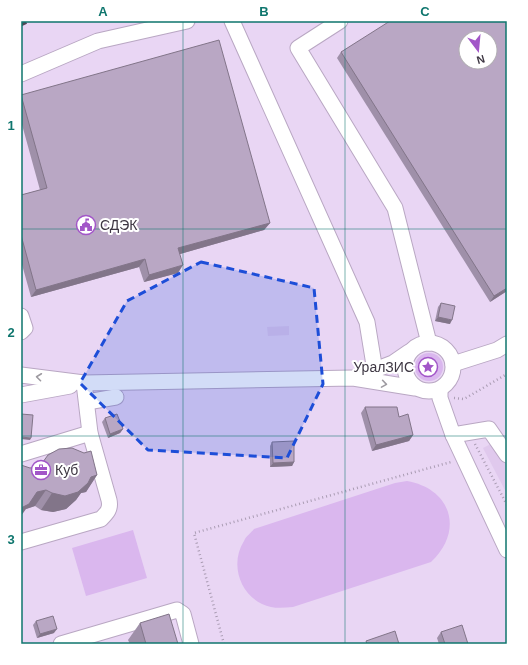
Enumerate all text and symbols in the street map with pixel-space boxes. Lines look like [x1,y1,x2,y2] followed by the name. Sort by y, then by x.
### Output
[98,4,108,19] text: A
[259,4,269,19] text: B
[420,4,430,19] text: C
[458,30,498,70] north arrow
[475,53,486,66] text: N
[7,118,15,133] text: 1
[75,214,97,236] public building icon: СДЭК
[100,217,138,233] place label: СДЭК
[7,325,15,340] text: 2
[417,356,439,378] place icon: УралЗИС
[353,359,414,375] place label: УралЗИС
[36,373,42,382] one-way arrow
[381,379,387,387] one-way arrow
[30,459,52,481] office icon: Куб
[55,462,78,478] place label: Куб
[7,532,15,547] text: 3

